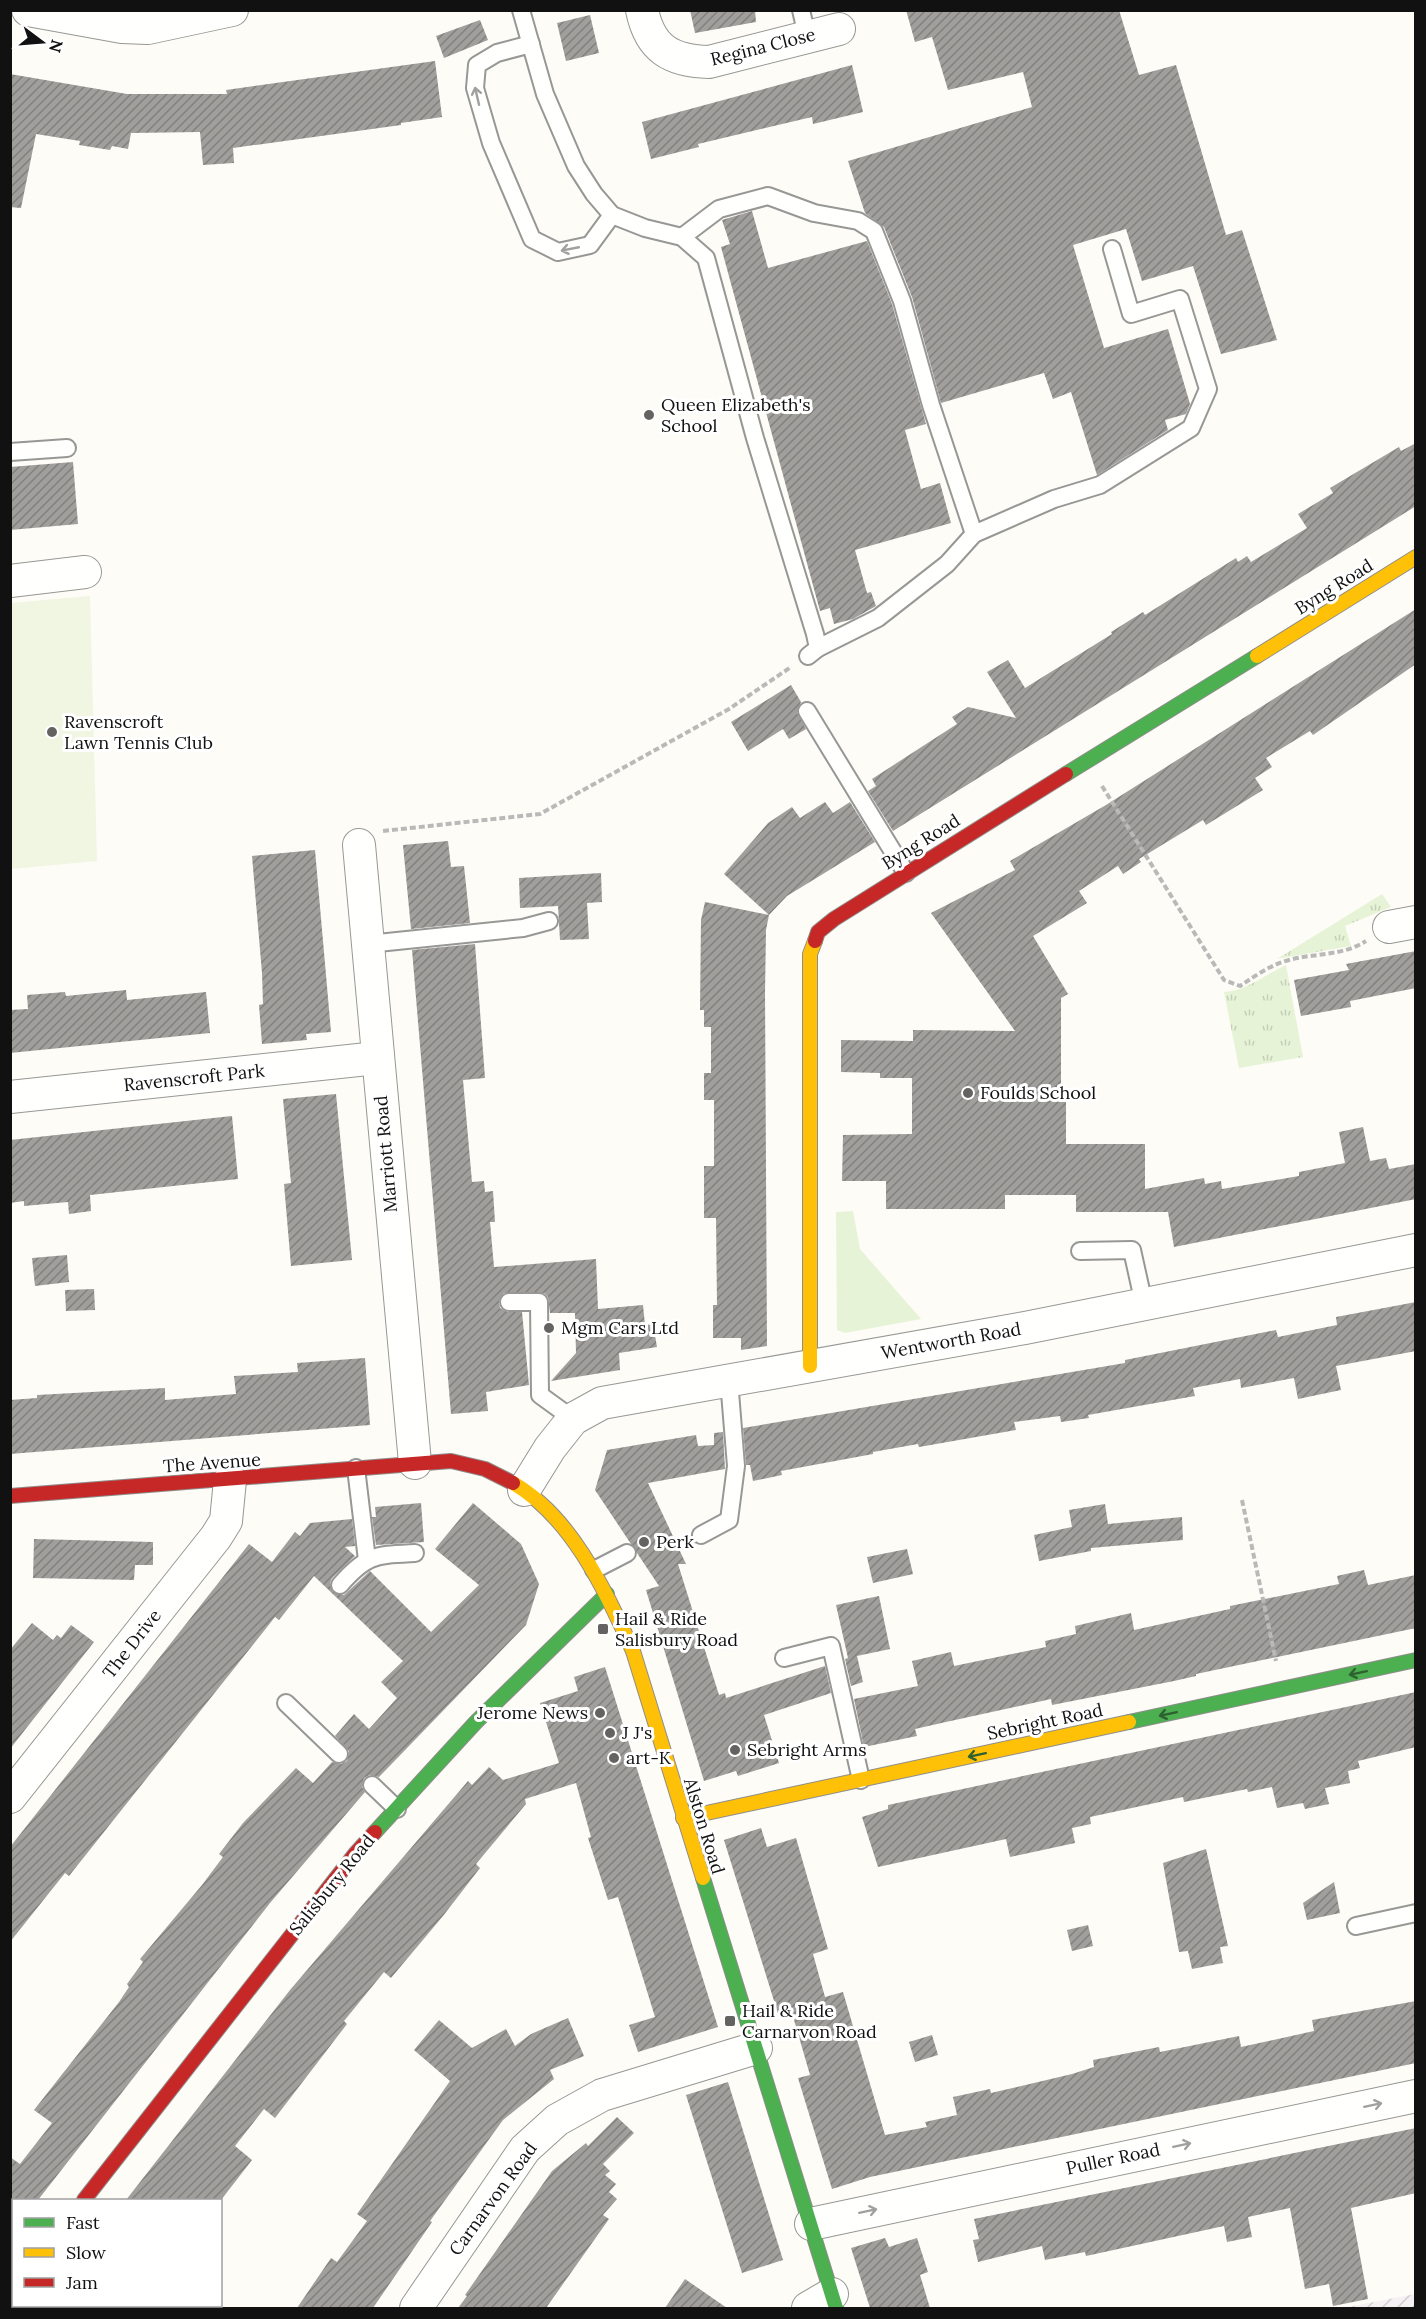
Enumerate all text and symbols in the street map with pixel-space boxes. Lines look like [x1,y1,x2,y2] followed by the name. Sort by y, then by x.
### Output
[12,12,72,72] north arrow
[708,22,818,71] street label: Regina Close
[45,37,68,55] text: N
[471,86,483,105] one-way arrow
[560,244,579,256] one-way arrow
[661,393,811,437] place label: Queen Elizabeth's School
[642,408,656,422] marker: Queen Elizabeth's School
[1290,553,1377,620] street label: Byng Road
[64,710,213,754] place label: Ravenscroft Lawn Tennis Club
[45,725,59,739] marker: Ravenscroft Lawn Tennis Club
[877,808,964,875] street label: Byng Road
[122,1059,266,1096] street label: Ravenscroft Park
[980,1081,1096,1104] place label: Foulds School
[961,1086,975,1100] marker: Foulds School
[369,1094,402,1214] street label: Marriott Road
[561,1316,679,1339] place label: Mgm Cars Ltd
[879,1317,1023,1364] street label: Wentworth Road
[542,1321,556,1335] marker: Mgm Cars Ltd
[162,1448,262,1477] street label: The Avenue
[656,1530,694,1553] place label: Perk
[637,1535,651,1549] marker: Perk
[97,1604,166,1683] street label: The Drive
[615,1607,738,1651] place label: Hail & Ride Salisbury Road
[596,1622,610,1636] marker: Hail & Ride Salisbury Road
[1349,1668,1369,1679] one-way arrow
[985,1698,1105,1745] street label: Sebright Road
[476,1701,588,1724] place label: Jerome News
[593,1706,607,1720] marker: Jerome News
[1158,1709,1178,1720] one-way arrow
[621,1721,652,1744] place label: J J's
[603,1726,617,1740] marker: J J's
[747,1738,866,1761] place label: Sebright Arms
[728,1743,742,1757] marker: Sebright Arms
[626,1746,672,1769] place label: art-K
[968,1750,987,1761] one-way arrow
[607,1751,621,1765] marker: art-K
[679,1774,730,1877] street label: Alston Road
[284,1829,379,1940] street label: Salisbury Road
[742,1999,877,2043] place label: Hail & Ride Carnarvon Road
[723,2014,737,2028] marker: Hail & Ride Carnarvon Road
[1363,2098,1382,2110] one-way arrow
[444,2137,542,2260] street label: Carnarvon Road
[1064,2137,1162,2180] street label: Puller Road
[1172,2139,1192,2150] one-way arrow
[12,2199,222,2307] legend
[859,2205,878,2217] one-way arrow
[66,2211,100,2234] text: Fast
[66,2241,106,2264] text: Slow
[65,2271,98,2294] text: Jam

